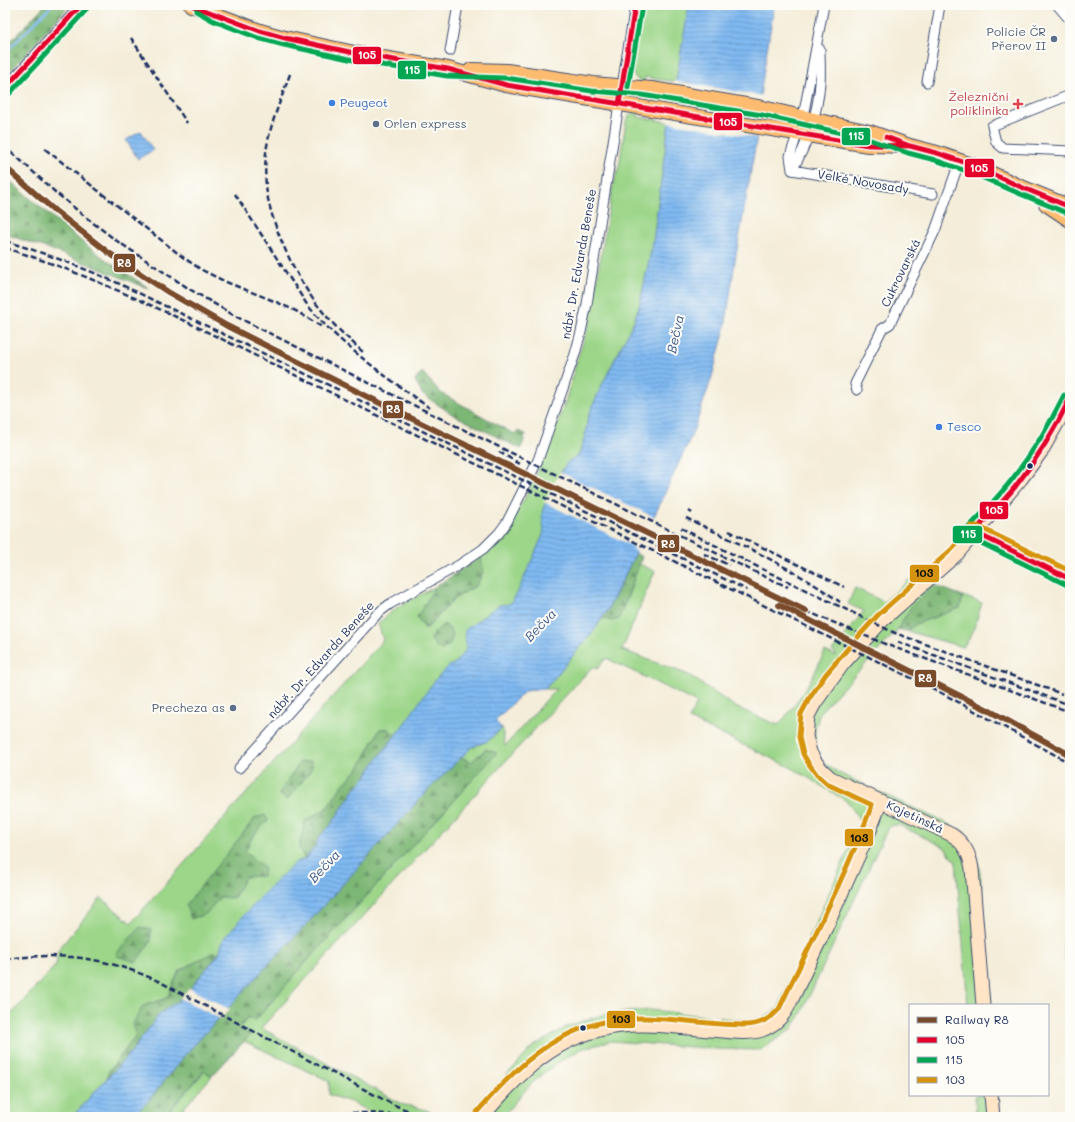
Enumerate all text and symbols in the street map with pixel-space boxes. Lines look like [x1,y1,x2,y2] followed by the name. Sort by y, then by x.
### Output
[987,23,1046,53] place label: Policie ČR Přerov II
[1049,34,1059,44] marker: Policie ČR Přerov II
[352,46,382,65] line badge: 105
[358,47,377,62] text: 105
[397,60,427,80] line badge: 115
[404,62,421,77] text: 115
[949,88,1009,118] place label: Železniční poliklinika
[340,94,388,110] place label: Peugeot
[327,98,337,108] marker: Peugeot
[1012,98,1024,110] marker: Železniční poliklinika
[713,112,743,131] line badge: 105
[719,114,738,129] text: 105
[384,115,467,131] place label: Orlen express
[371,119,381,129] marker: Orlen express
[841,127,871,146] line badge: 115
[848,128,865,143] text: 115
[964,158,995,178] line badge: 105
[970,160,989,175] text: 105
[816,165,910,197] street label: Velké Novosady
[557,187,599,340] street label: nábř. Dr. Edvarda Beneše
[877,236,924,309] street label: Cukrovarská
[113,253,136,273] line badge: R8
[117,255,131,270] text: R8
[662,313,687,355] water label: Bečva
[382,400,404,419] line badge: R8
[386,401,400,416] text: R8
[947,418,981,434] place label: Tesco
[934,422,944,432] marker: Tesco
[1025,461,1035,471] unlabelled marker
[979,501,1009,520] line badge: 105
[985,502,1004,517] text: 105
[952,525,983,544] line badge: 115
[960,526,977,541] text: 115
[657,534,680,553] line badge: R8
[661,536,675,551] text: R8
[909,564,940,583] line badge: 103
[915,565,934,580] text: 103
[263,597,377,721] street label: nábř. Dr. Edvarda Beneše
[520,605,559,644] water label: Bečva
[914,669,937,688] line badge: R8
[918,670,932,685] text: R8
[152,699,225,715] place label: Precheza as
[228,703,238,713] marker: Precheza as
[884,796,947,836] street label: Kojetínská
[844,828,874,847] line badge: 103
[850,830,869,845] text: 103
[304,846,343,886] water label: Bečva
[909,1004,1049,1096] legend
[606,1010,636,1029] line badge: 103
[612,1011,631,1026] text: 103
[945,1011,1009,1027] text: Railway R8
[578,1023,588,1033] unlabelled marker
[945,1031,965,1047] text: 105
[945,1051,963,1067] text: 115
[945,1071,965,1087] text: 103

